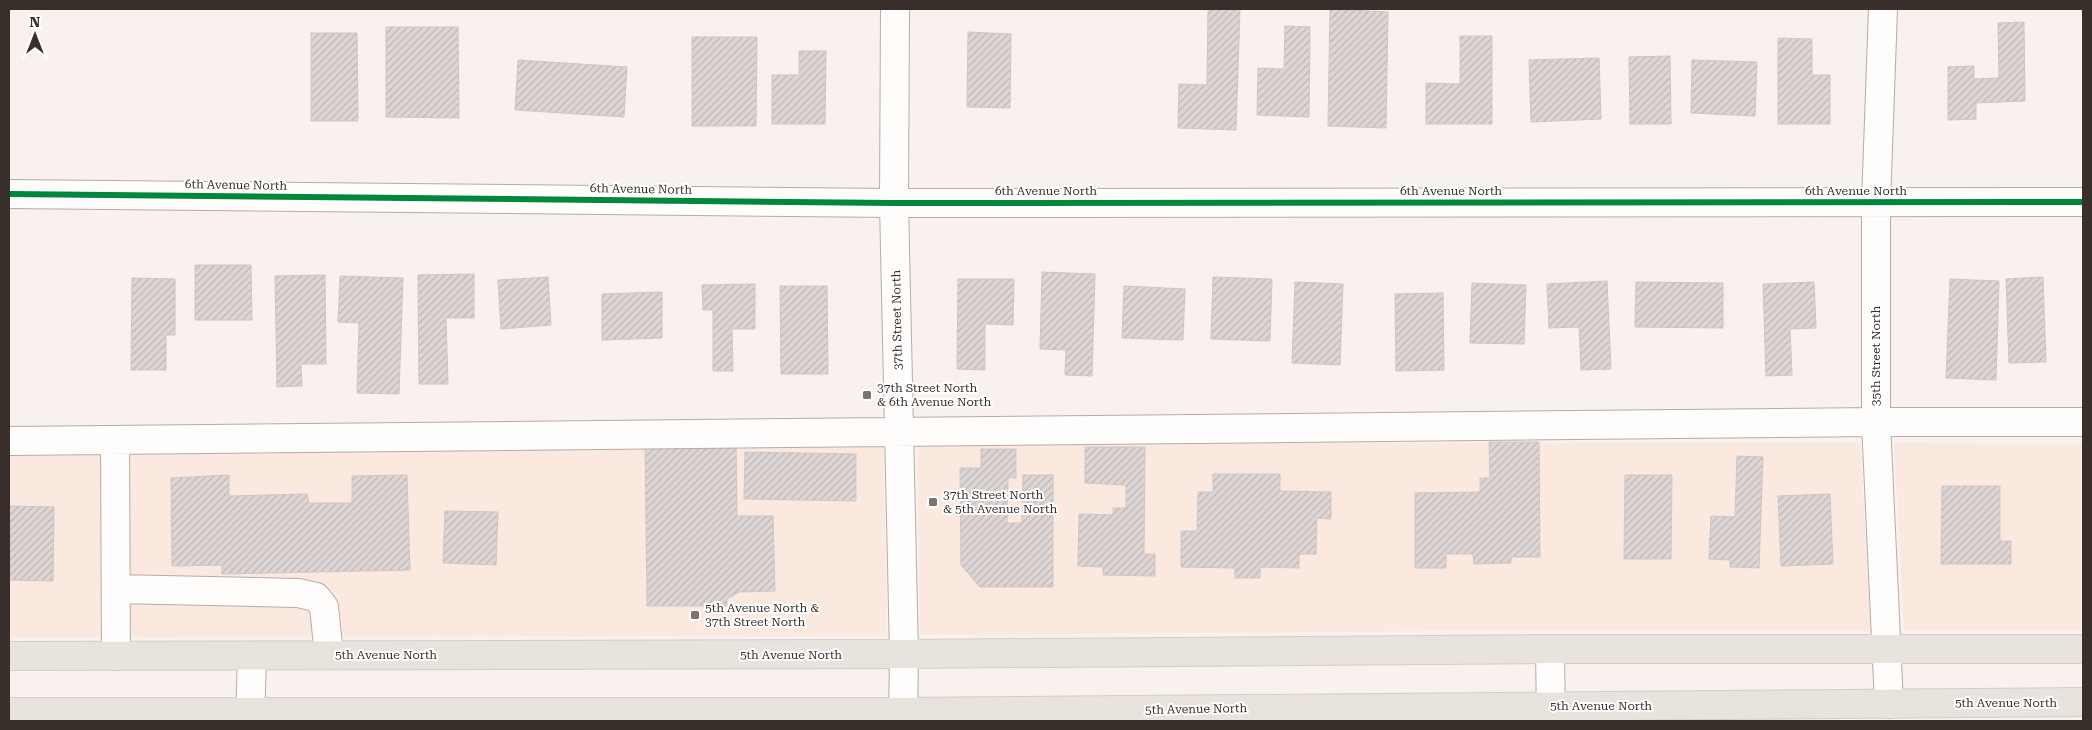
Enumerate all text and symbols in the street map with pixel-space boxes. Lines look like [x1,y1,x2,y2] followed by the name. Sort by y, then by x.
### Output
[10,10,60,60] north arrow
[30,14,41,30] text: N
[185,177,287,193] street label: 6th Avenue North
[590,181,692,197] street label: 6th Avenue North
[995,184,1097,198] street label: 6th Avenue North
[1400,184,1502,198] street label: 6th Avenue North
[1805,184,1907,198] street label: 6th Avenue North
[889,269,905,370] street label: 37th Street North
[1869,306,1883,406] street label: 35th Street North
[877,381,991,409] place label: 37th Street North & 6th Avenue North
[861,389,873,401] marker: 37th Street North & 6th Avenue North
[943,488,1057,516] place label: 37th Street North & 5th Avenue North
[927,496,939,508] marker: 37th Street North & 5th Avenue North
[705,601,819,629] place label: 5th Avenue North & 37th Street North
[689,609,701,621] marker: 5th Avenue North & 37th Street North
[335,648,437,662] street label: 5th Avenue North
[740,648,842,662] street label: 5th Avenue North
[1955,696,2057,710] street label: 5th Avenue North
[1550,699,1652,713] street label: 5th Avenue North
[1145,701,1247,717] street label: 5th Avenue North

